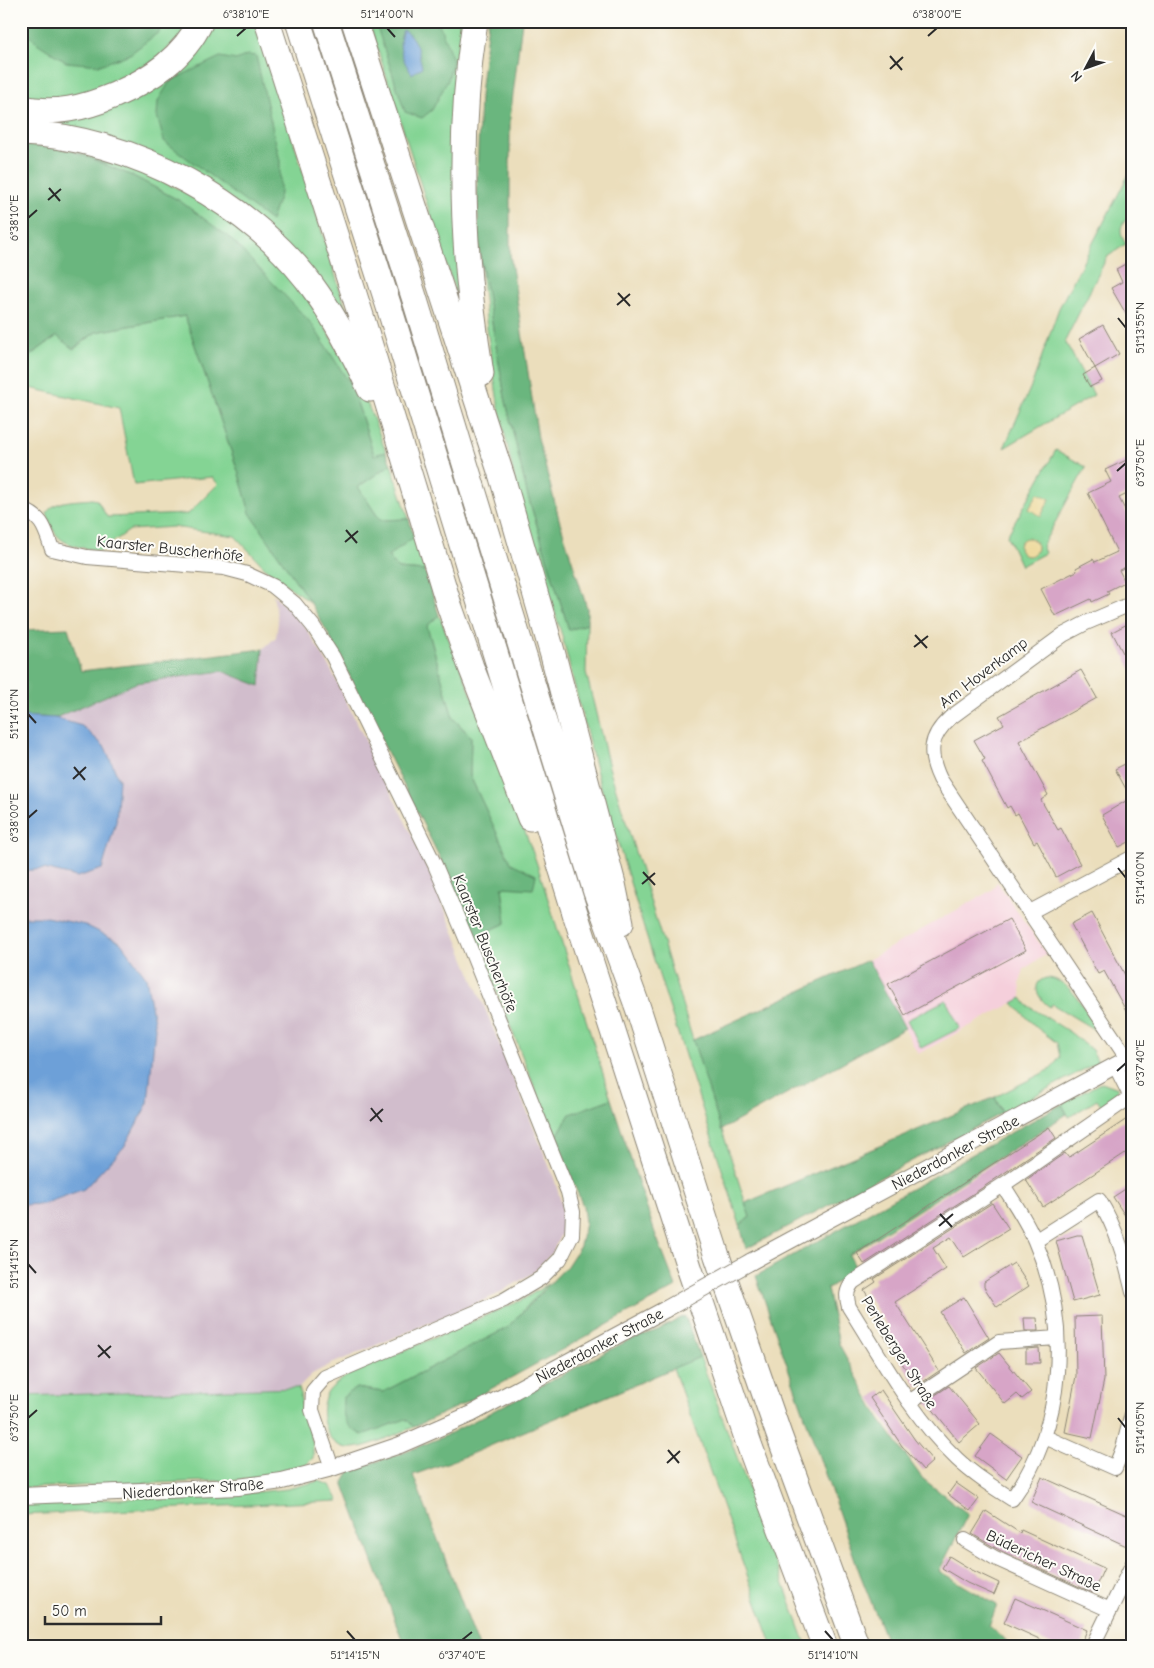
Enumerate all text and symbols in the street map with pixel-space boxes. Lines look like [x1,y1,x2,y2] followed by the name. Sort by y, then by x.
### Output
[223,7,269,21] text: 6°38'10"E
[361,7,413,21] text: 51°14'00"N
[912,7,962,21] text: 6°38'00"E
[1062,42,1112,92] north arrow
[1067,67,1086,85] text: N
[7,195,21,241] text: 6°38'10"E
[1133,302,1147,354] text: 51°13'55"N
[1133,439,1147,487] text: 6°37'50"E
[96,532,244,566] street label: Kaarster Buscherhöfe
[936,634,1031,712] street label: Am Hoverkamp
[7,689,21,739] text: 51°14'10"N
[7,793,21,843] text: 6°38'00"E
[1133,852,1147,904] text: 51°14'00"N
[449,872,521,1015] street label: Kaarster Buscherhöfe
[1133,1039,1147,1087] text: 6°37'40"E
[889,1112,1022,1194] street label: Niederdonker Straße
[7,1239,21,1289] text: 51°14'15"N
[857,1293,941,1412] street label: Perleberger Straße
[533,1305,666,1387] street label: Niederdonker Straße
[7,1394,21,1442] text: 6°37'50"E
[1133,1402,1147,1454] text: 51°14'05"N
[122,1475,264,1503] street label: Niederdonker Straße
[983,1526,1104,1595] street label: Büdericher Straße
[45,1593,161,1625] scale bar
[52,1602,87,1620] text: 50 m
[330,1648,380,1662] text: 51°14'15"N
[438,1648,486,1662] text: 6°37'40"E
[808,1648,858,1662] text: 51°14'10"N

